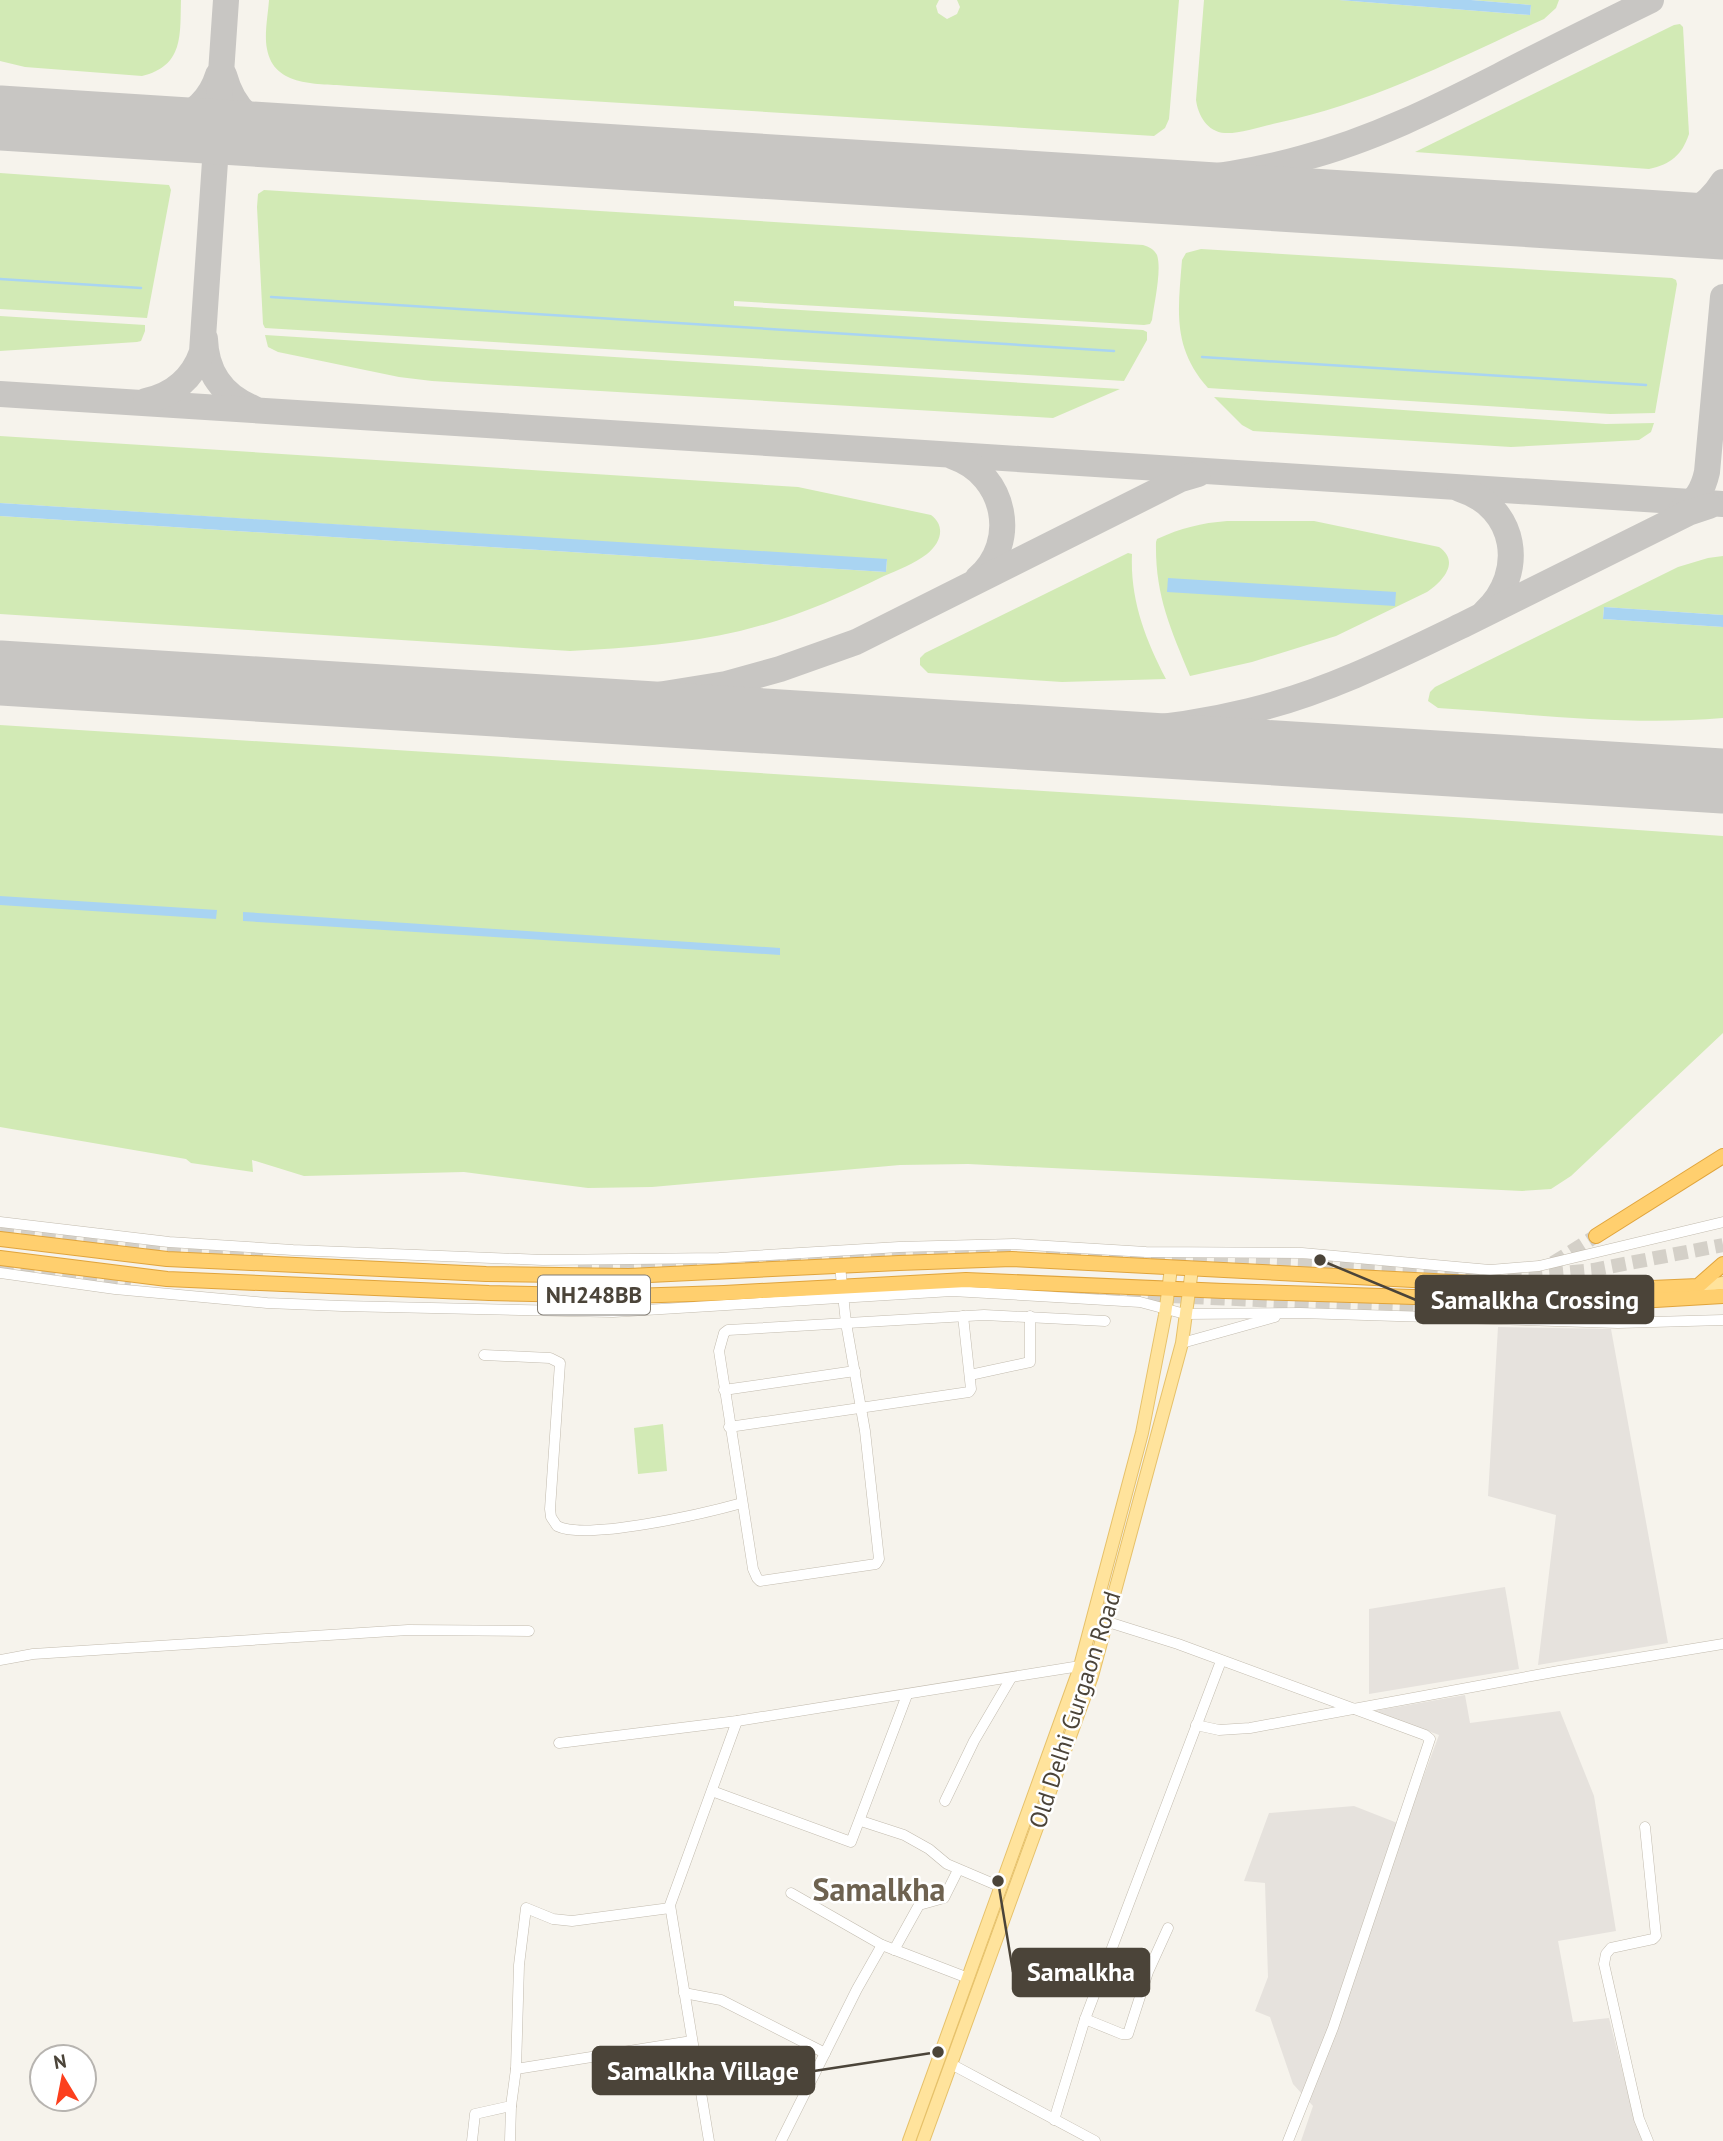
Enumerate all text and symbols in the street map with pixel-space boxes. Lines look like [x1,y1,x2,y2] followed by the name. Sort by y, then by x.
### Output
[538,1276,650,1314] road number: NH248BB
[1416,1276,1653,1323] callout: Samalkha Crossing
[1431,1283,1639,1316] text: Samalkha Crossing
[1022,1587,1127,1832] street label: Old Delhi Gurgaon Road
[813,1868,945,1910] district label: Samalkha
[1013,1949,1149,1996] callout: Samalkha
[1027,1955,1135,1988] text: Samalkha
[28,2043,98,2113] north arrow
[593,2047,814,2094] callout: Samalkha Village
[52,2048,68,2074] text: N
[607,2054,799,2087] text: Samalkha Village

